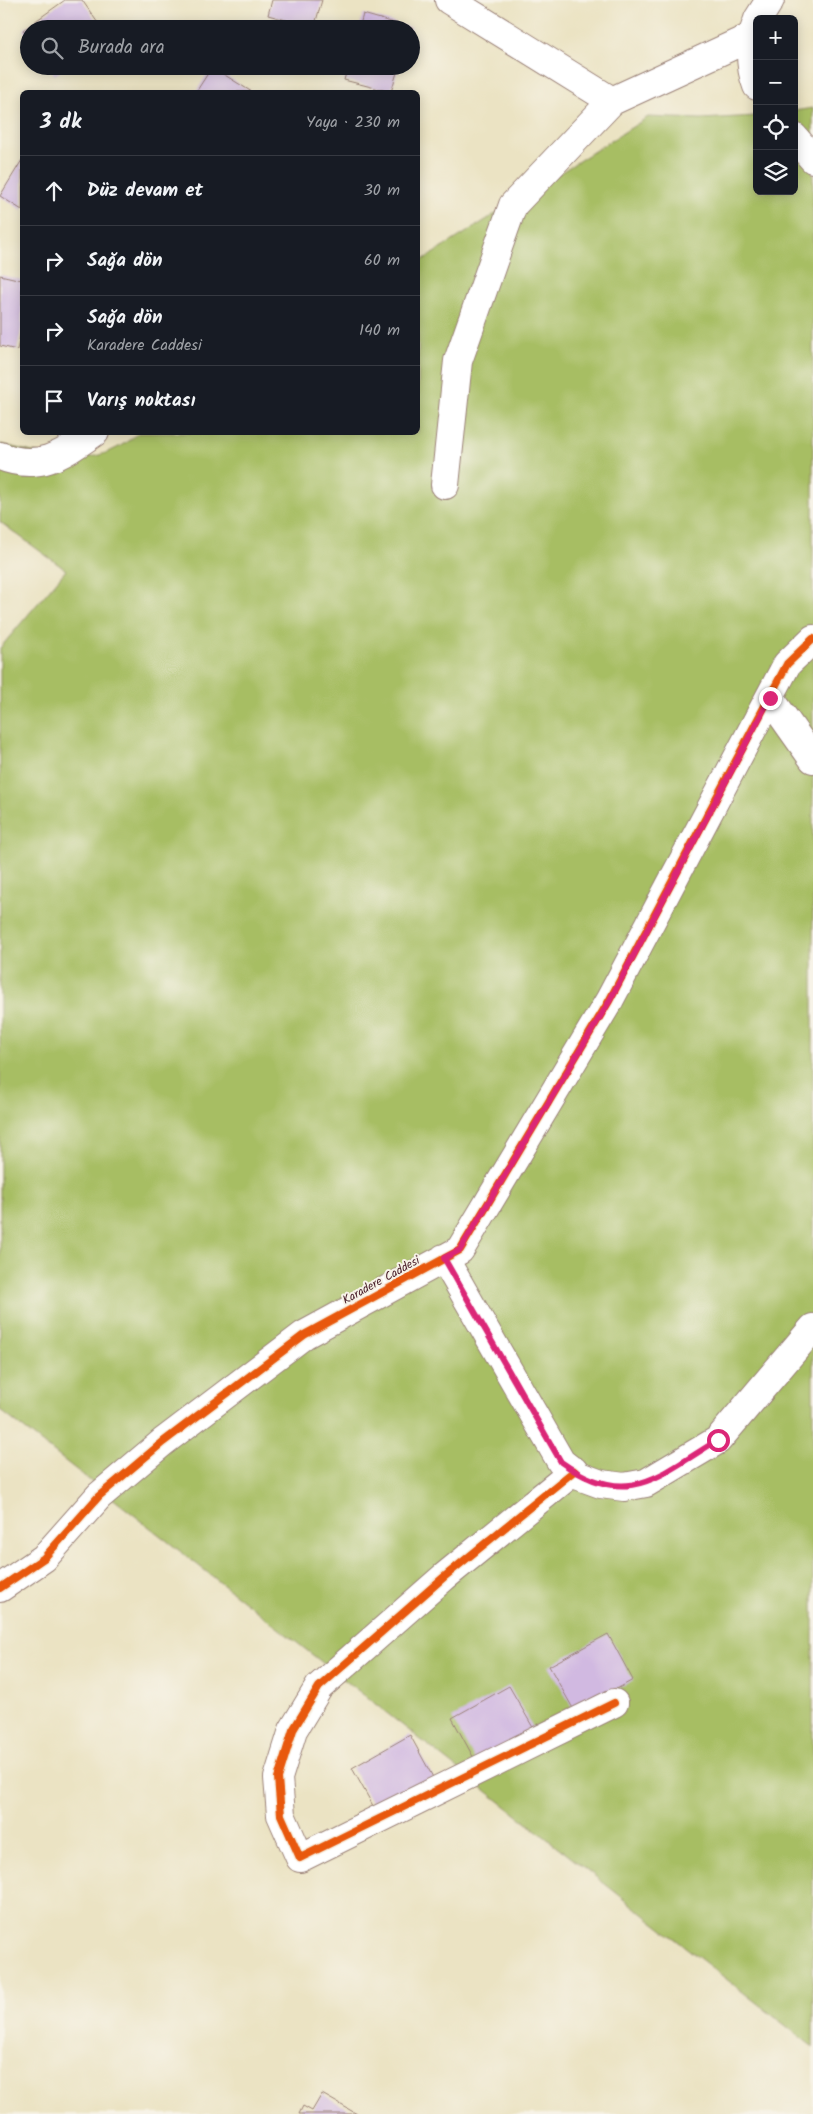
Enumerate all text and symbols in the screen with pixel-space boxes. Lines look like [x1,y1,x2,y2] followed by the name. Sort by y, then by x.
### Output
[753,15,798,195] map controls
[753,15,798,60] button: +
[20,20,420,75] search box
[78,33,165,63] text: Burada ara
[38,34,66,62] icon: search
[753,60,798,105] button: −
[753,105,798,150] button: locate
[40,106,81,139] text: 3 dk
[306,110,400,135] text: Yaya · 230 m
[753,150,798,195] button: layers
[87,176,203,206] text: Düz devam et
[40,177,68,205] icon: ahead
[364,178,400,203] text: 30 m
[87,246,163,276] text: Sağa dön
[40,247,68,275] icon: right
[364,248,400,273] text: 60 m
[87,303,163,333] text: Sağa dön
[40,317,68,345] icon: right
[359,318,400,343] text: 140 m
[87,333,202,358] text: Karadere Caddesi
[87,386,195,416] text: Varış noktası
[40,387,68,415] icon: arrive
[759,687,782,710] route end
[339,1251,424,1310] street label: Karadere Caddesi
[707,1429,730,1452] route start

